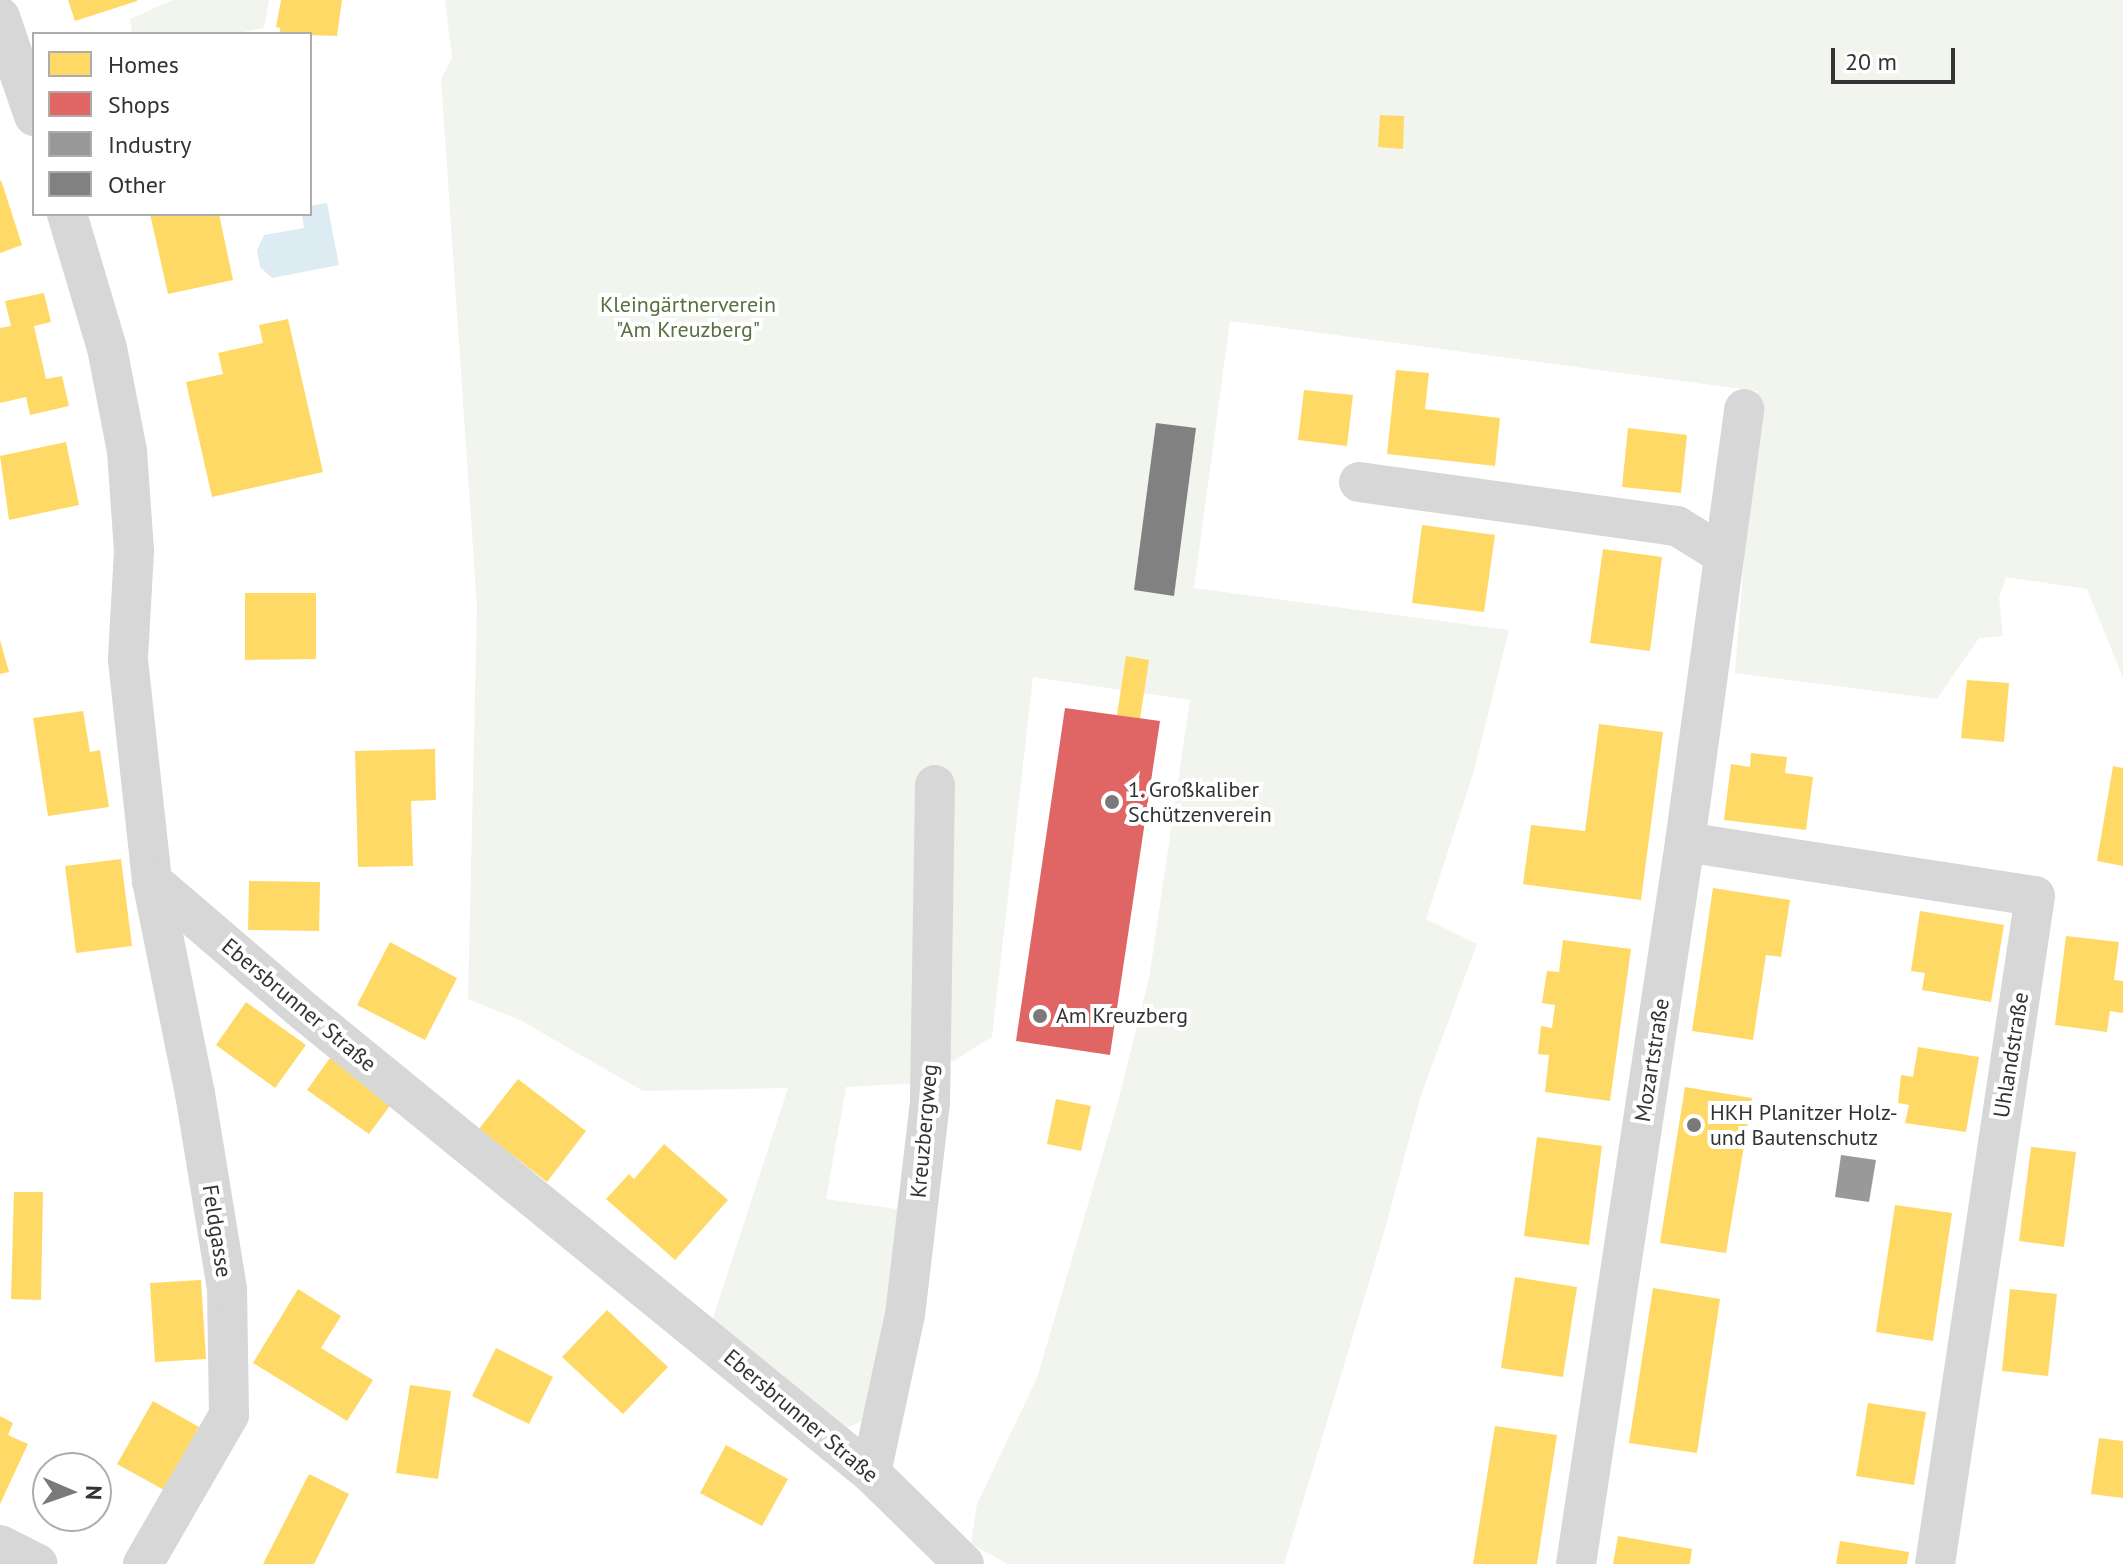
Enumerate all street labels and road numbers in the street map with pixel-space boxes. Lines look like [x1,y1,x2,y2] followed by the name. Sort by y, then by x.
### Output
[217,933,381,1077] street label: Ebersbrunner Straße
[1988,990,2034,1120] street label: Uhlandstraße
[1629,996,1675,1124] street label: Mozartstraße
[905,1063,943,1199] street label: Kreuzbergweg
[197,1183,237,1279] street label: Feldgasse
[719,1344,883,1488] street label: Ebersbrunner Straße

